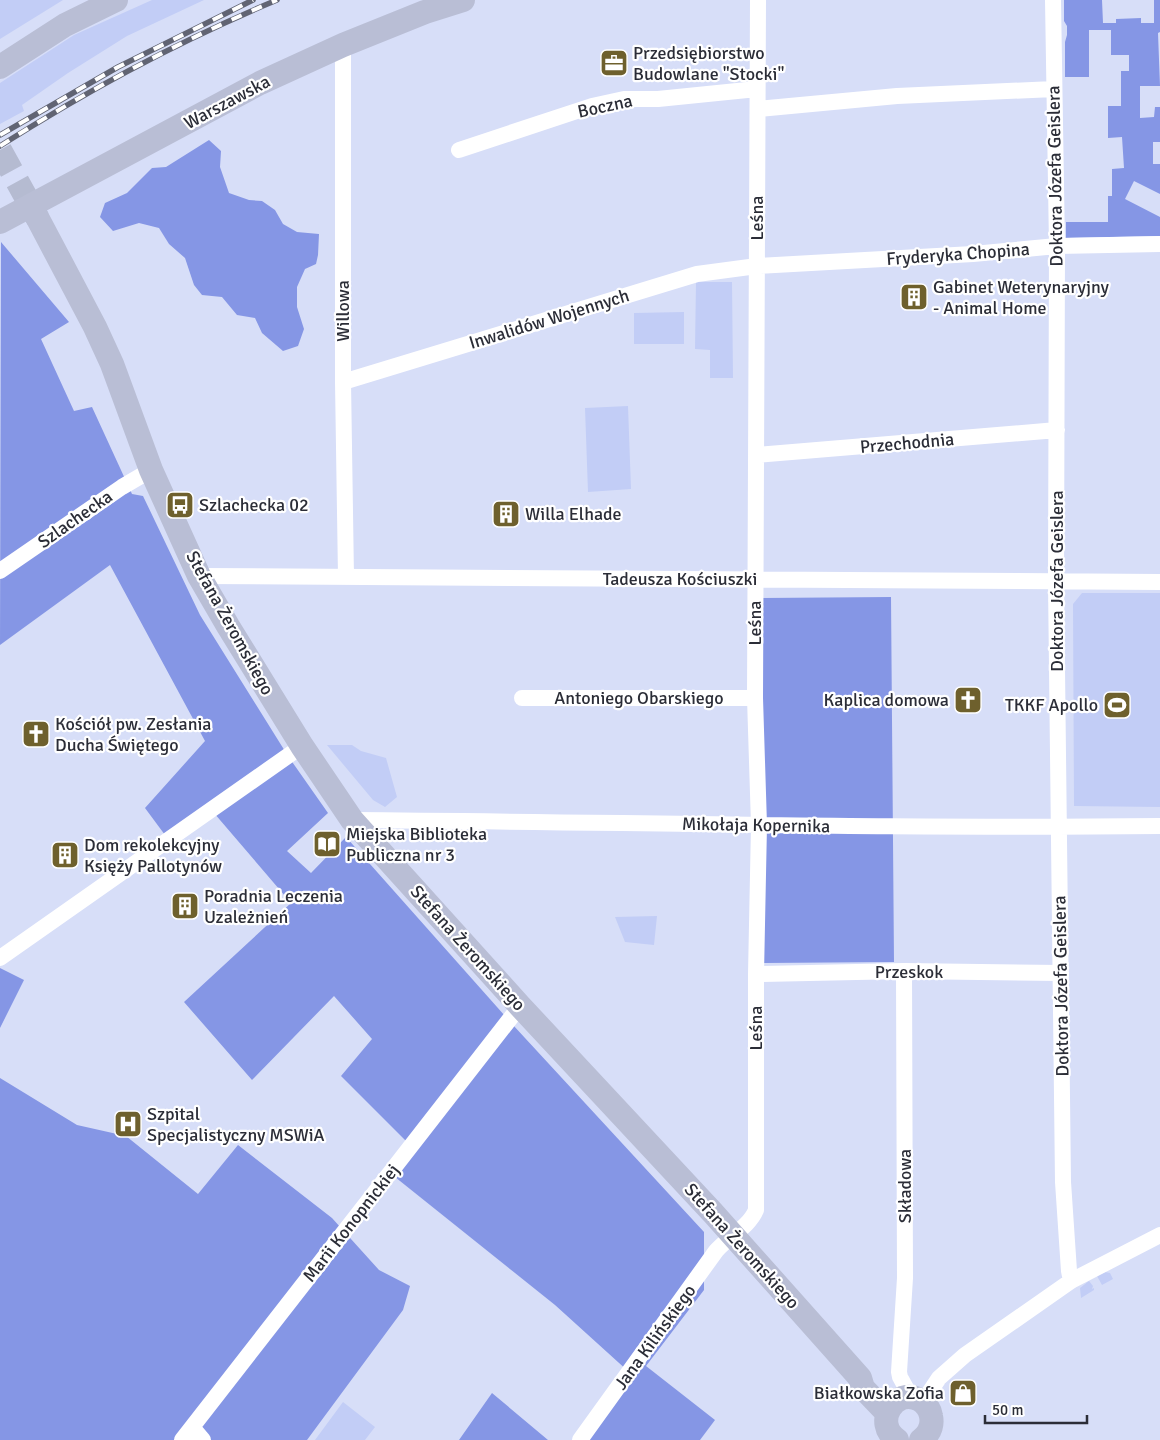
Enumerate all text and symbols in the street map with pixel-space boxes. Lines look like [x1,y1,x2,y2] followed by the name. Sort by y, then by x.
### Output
[633,42,784,85] place label: Przedsiębiorstwo Budowlane "Stocki"
[599,48,629,78] office icon: Przedsiębiorstwo Budowlane "Stocki"
[180,70,274,134] street label: Warszawska
[1042,85,1068,267] street label: Doktora Józefa Geislera
[575,89,635,123] street label: Boczna
[746,196,768,240] street label: Leśna
[885,238,1031,270] street label: Fryderyka Chopina
[933,276,1110,319] place label: Gabinet Weterynaryjny - Animal Home
[332,280,354,342] street label: Willowa
[899,282,929,312] building icon: Gabinet Weterynaryjny - Animal Home
[466,284,632,354] street label: Inwalidów Wojennych
[859,428,955,458] street label: Przechodnia
[33,485,117,553] street label: Szlachecka
[165,490,195,520] bus stop icon: Szlachecka 02
[1046,490,1068,672] street label: Doktora Józefa Geislera
[199,494,309,516] place label: Szlachecka 02
[491,499,521,529] building icon: Willa Elhade
[525,503,622,525] place label: Willa Elhade
[181,547,279,699] street label: Stefana Żeromskiego
[603,568,757,590] street label: Tadeusza Kościuszki
[744,601,766,645] street label: Leśna
[953,685,983,715] church icon: Kaplica domowa
[554,687,724,709] street label: Antoniego Obarskiego
[824,689,949,711] place label: Kaplica domowa
[1102,690,1132,720] sports icon: TKKF Apollo
[1005,694,1098,716] place label: TKKF Apollo
[55,713,212,756] place label: Kościół pw. Zesłania Ducha Świętego
[21,719,51,749] church icon: Kościół pw. Zesłania Ducha Świętego
[682,813,830,837] street label: Mikołaja Kopernika
[346,823,487,866] place label: Miejska Biblioteka Publiczna nr 3
[312,829,342,859] library icon: Miejska Biblioteka Publiczna nr 3
[84,834,222,877] place label: Dom rekolekcyjny Księży Pallotynów
[50,840,80,870] building icon: Dom rekolekcyjny Księży Pallotynów
[406,881,530,1015] street label: Stefana Żeromskiego
[204,885,343,928] place label: Poradnia Leczenia Uzależnień
[170,891,200,921] building icon: Poradnia Leczenia Uzależnień
[1048,895,1074,1077] street label: Doktora Józefa Geislera
[875,961,943,983] street label: Przeskok
[745,1006,767,1050] street label: Leśna
[147,1103,325,1146] place label: Szpital Specjalistyczny MSWiA
[113,1109,143,1139] hospital icon: Szpital Specjalistyczny MSWiA
[894,1149,916,1223] street label: Składowa
[298,1160,404,1286] street label: Marii Konopnickiej
[680,1179,804,1313] street label: Stefana Żeromskiego
[609,1280,701,1394] street label: Jana Kilińskiego
[948,1378,978,1408] shop icon: Białkowska Zofia
[814,1382,944,1404] place label: Białkowska Zofia
[985,1392,1088,1424] scale bar
[992,1401,1023,1419] text: 50 m

